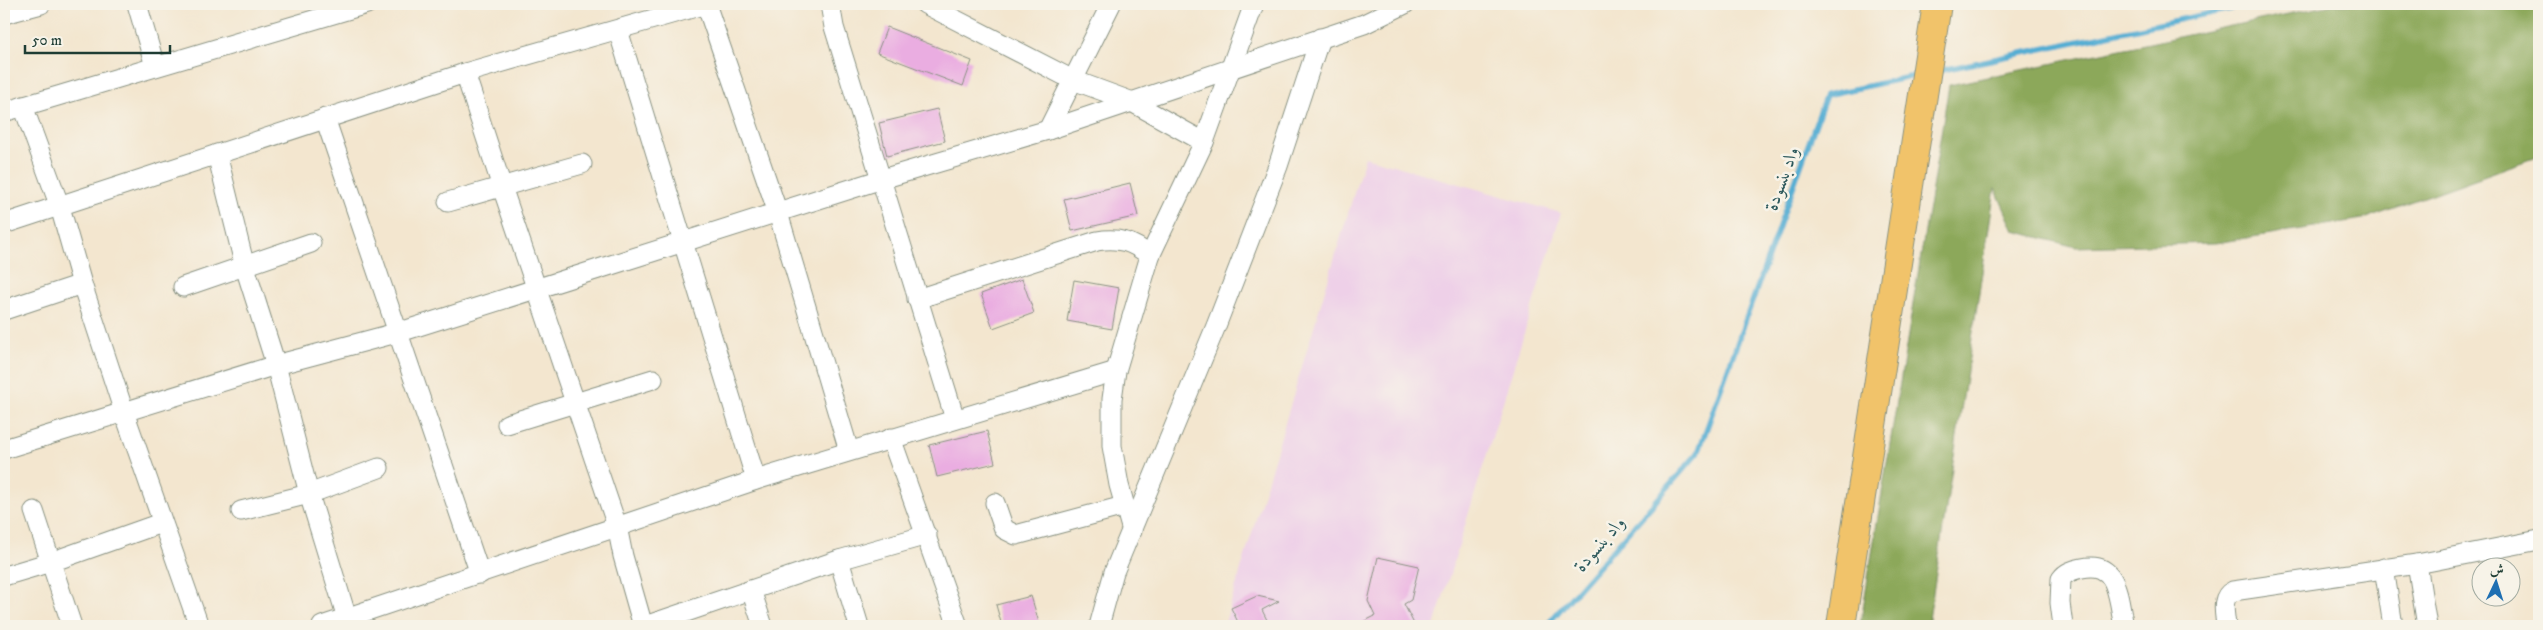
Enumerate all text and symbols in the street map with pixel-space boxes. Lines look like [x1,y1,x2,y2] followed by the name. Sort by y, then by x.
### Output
[25,22,170,54] scale bar
[32,31,62,50] text: 50 m
[1760,143,1805,215] water label: واد بنسودة
[1569,511,1631,577] water label: واد بنسودة
[2470,558,2520,608] north arrow
[2489,561,2505,579] text: ش

